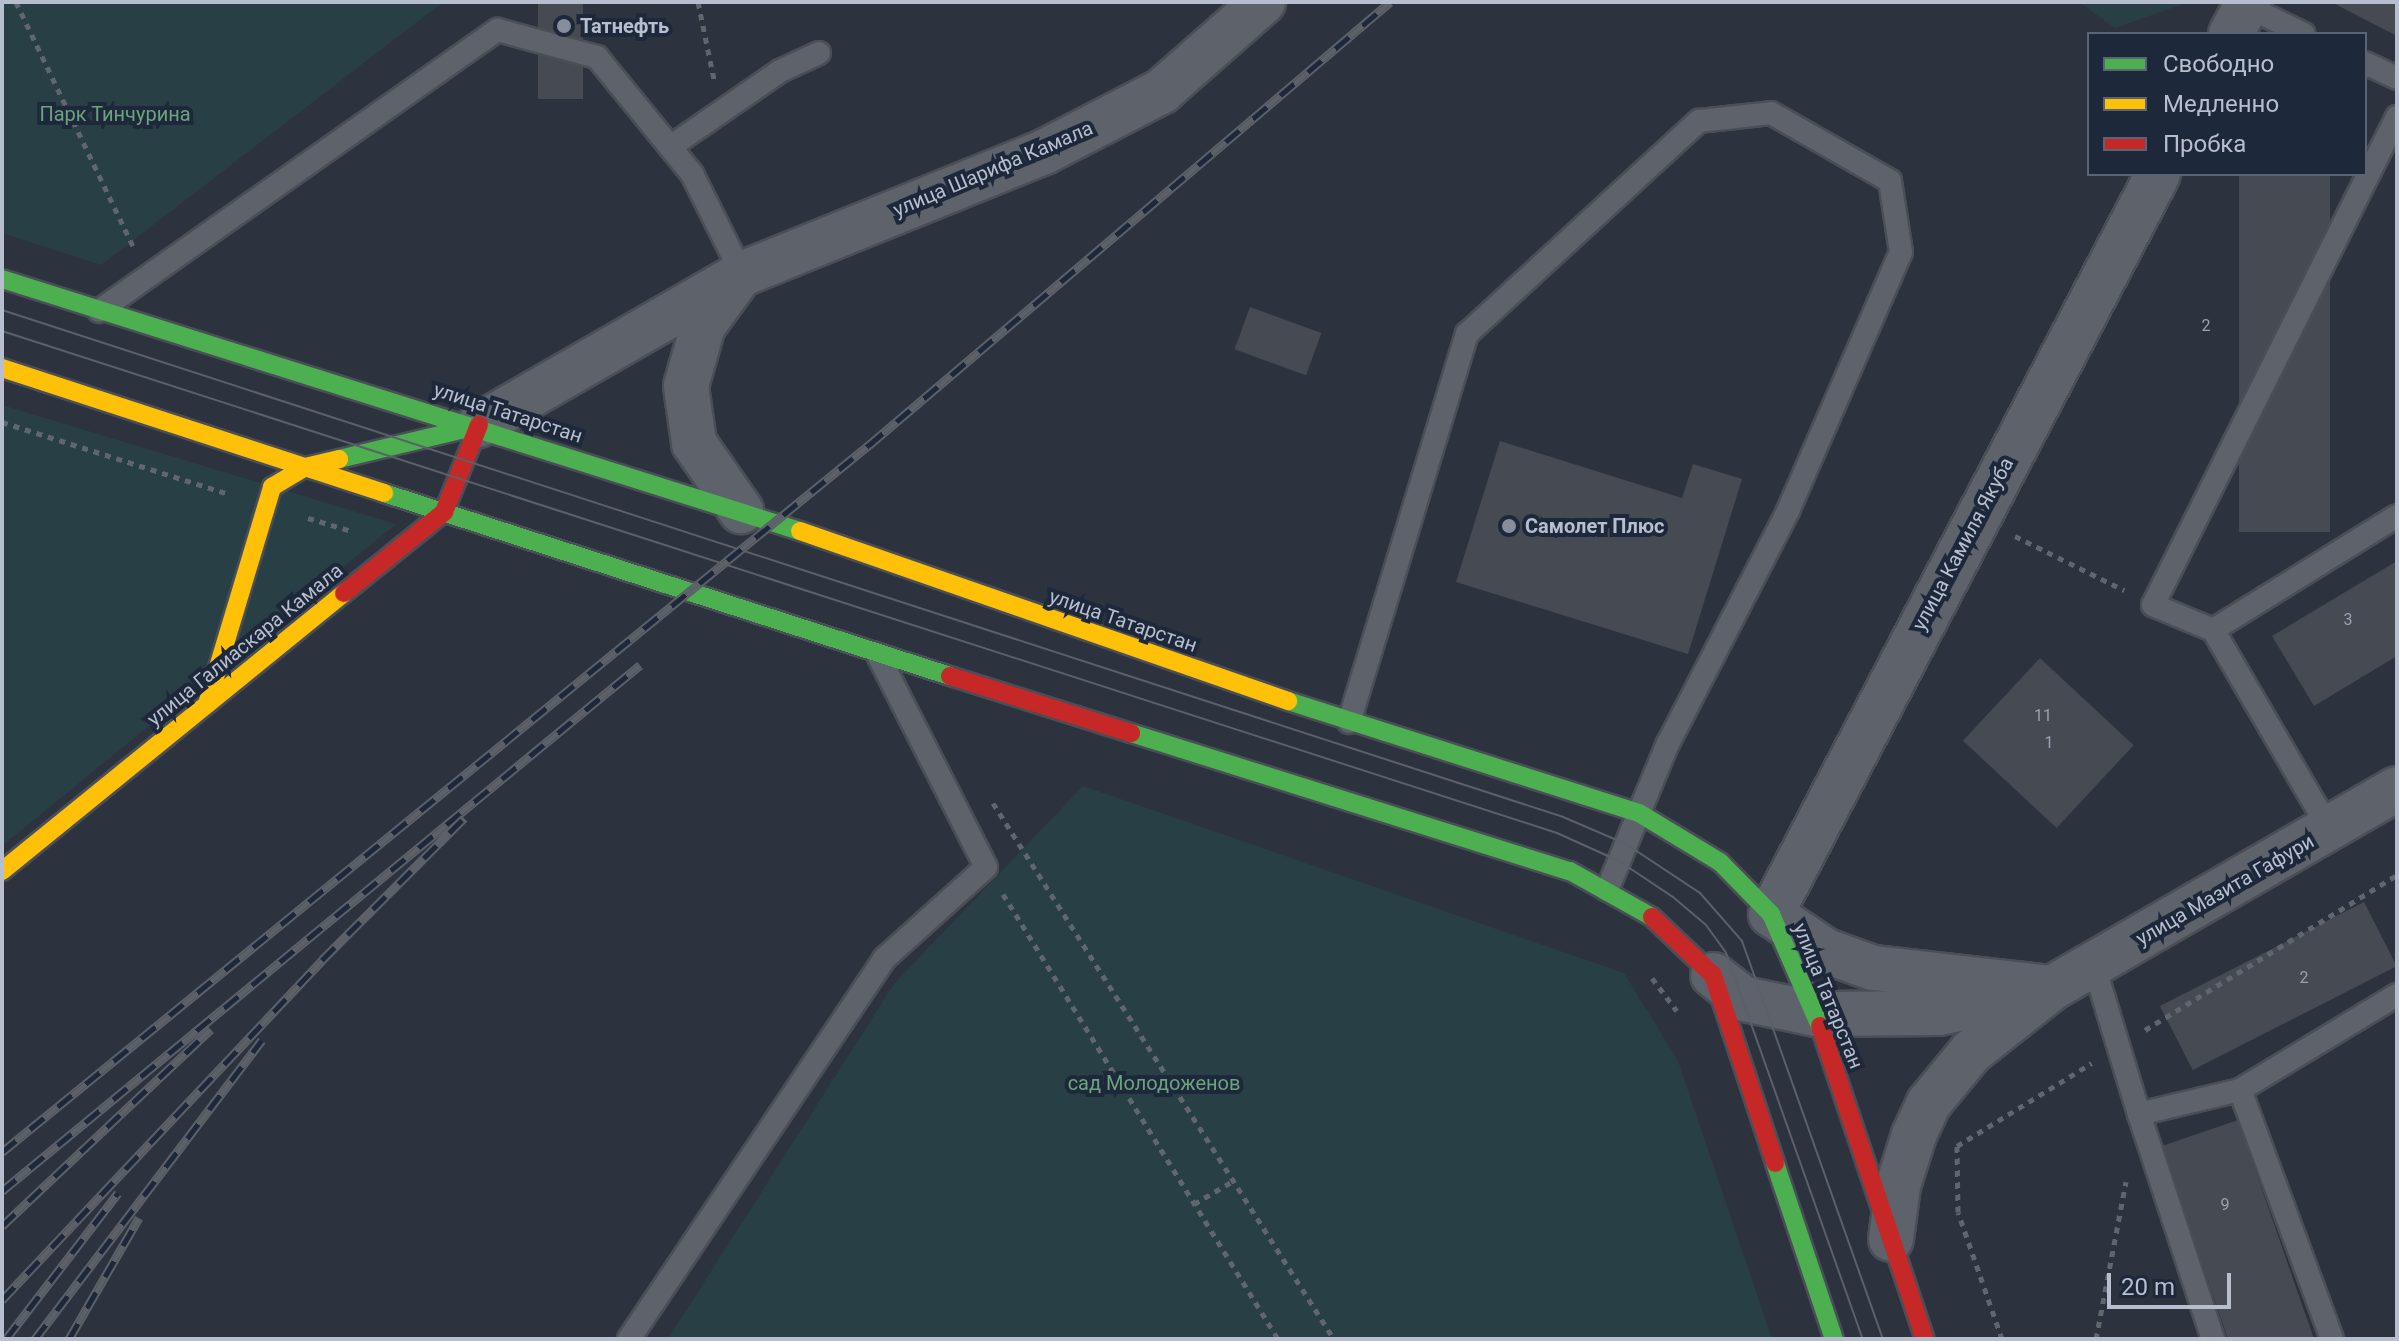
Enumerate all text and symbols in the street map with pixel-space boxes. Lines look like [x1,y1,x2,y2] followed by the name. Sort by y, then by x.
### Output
[580,14,669,38] place label: Татнефть
[555,17,573,35] marker: Татнефть
[2087,32,2367,176] legend
[2163,50,2274,78] text: Свободно
[2163,90,2279,118] text: Медленно
[39,102,191,126] park label: Парк Тинчурина
[890,116,1096,222] street label: улица Шарифа Камала
[2163,130,2246,158] text: Пробка
[2202,316,2210,336] house number: 2
[430,378,586,448] street label: улица Татарстан
[1907,453,2019,635] street label: улица Камиля Якуба
[1525,514,1664,538] place label: Самолет Плюс
[1500,517,1518,535] marker: Самолет Плюс
[142,559,348,731] street label: улица Галиаскара Камала
[1046,584,1200,658] street label: улица Татарстан
[2344,610,2352,630] house number: 3
[2034,706,2052,726] house number: 11
[2045,733,2053,753] house number: 1
[2132,829,2318,951] street label: улица Мазита Гафури
[1788,919,1868,1073] street label: улица Татарстан
[2300,968,2308,988] house number: 2
[1068,1071,1240,1095] park label: сад Молодоженов
[2221,1195,2229,1215] house number: 9
[2111,1257,2235,1307] scale bar
[2121,1273,2175,1301] text: 20 m

